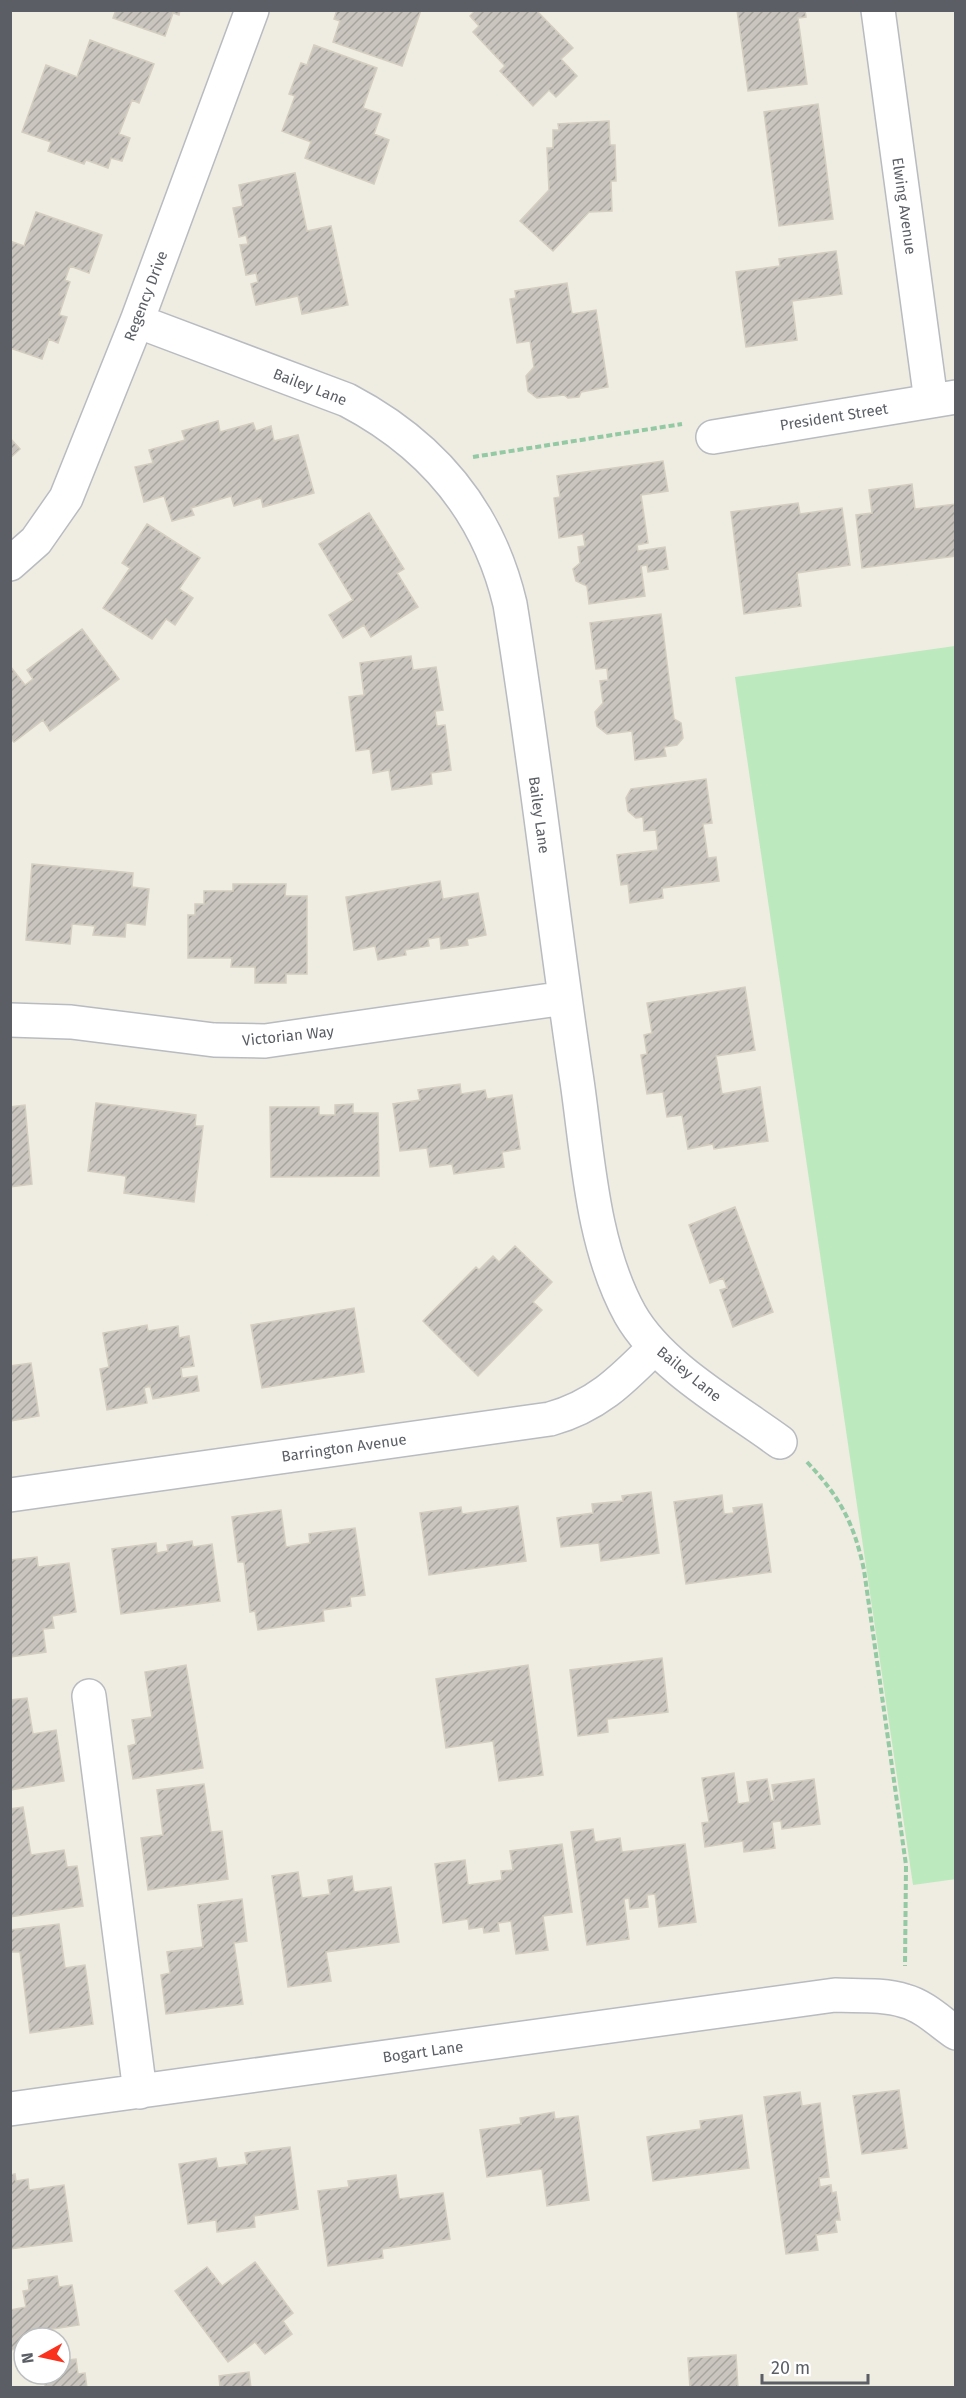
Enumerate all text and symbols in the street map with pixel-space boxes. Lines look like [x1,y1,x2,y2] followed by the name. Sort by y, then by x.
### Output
[888,156,920,256] street label: Elwing Avenue
[121,248,171,344] street label: Regency Drive
[270,365,350,409] street label: Bailey Lane
[779,399,890,434] street label: President Street
[525,775,553,855] street label: Bailey Lane
[241,1022,335,1050] street label: Victorian Way
[653,1343,725,1405] street label: Bailey Lane
[280,1430,408,1466] street label: Barrington Avenue
[382,2037,464,2067] street label: Bogart Lane
[12,2326,72,2386] north arrow
[762,2347,868,2385] scale bar
[17,2351,38,2365] text: N
[771,2357,810,2379] text: 20 m

